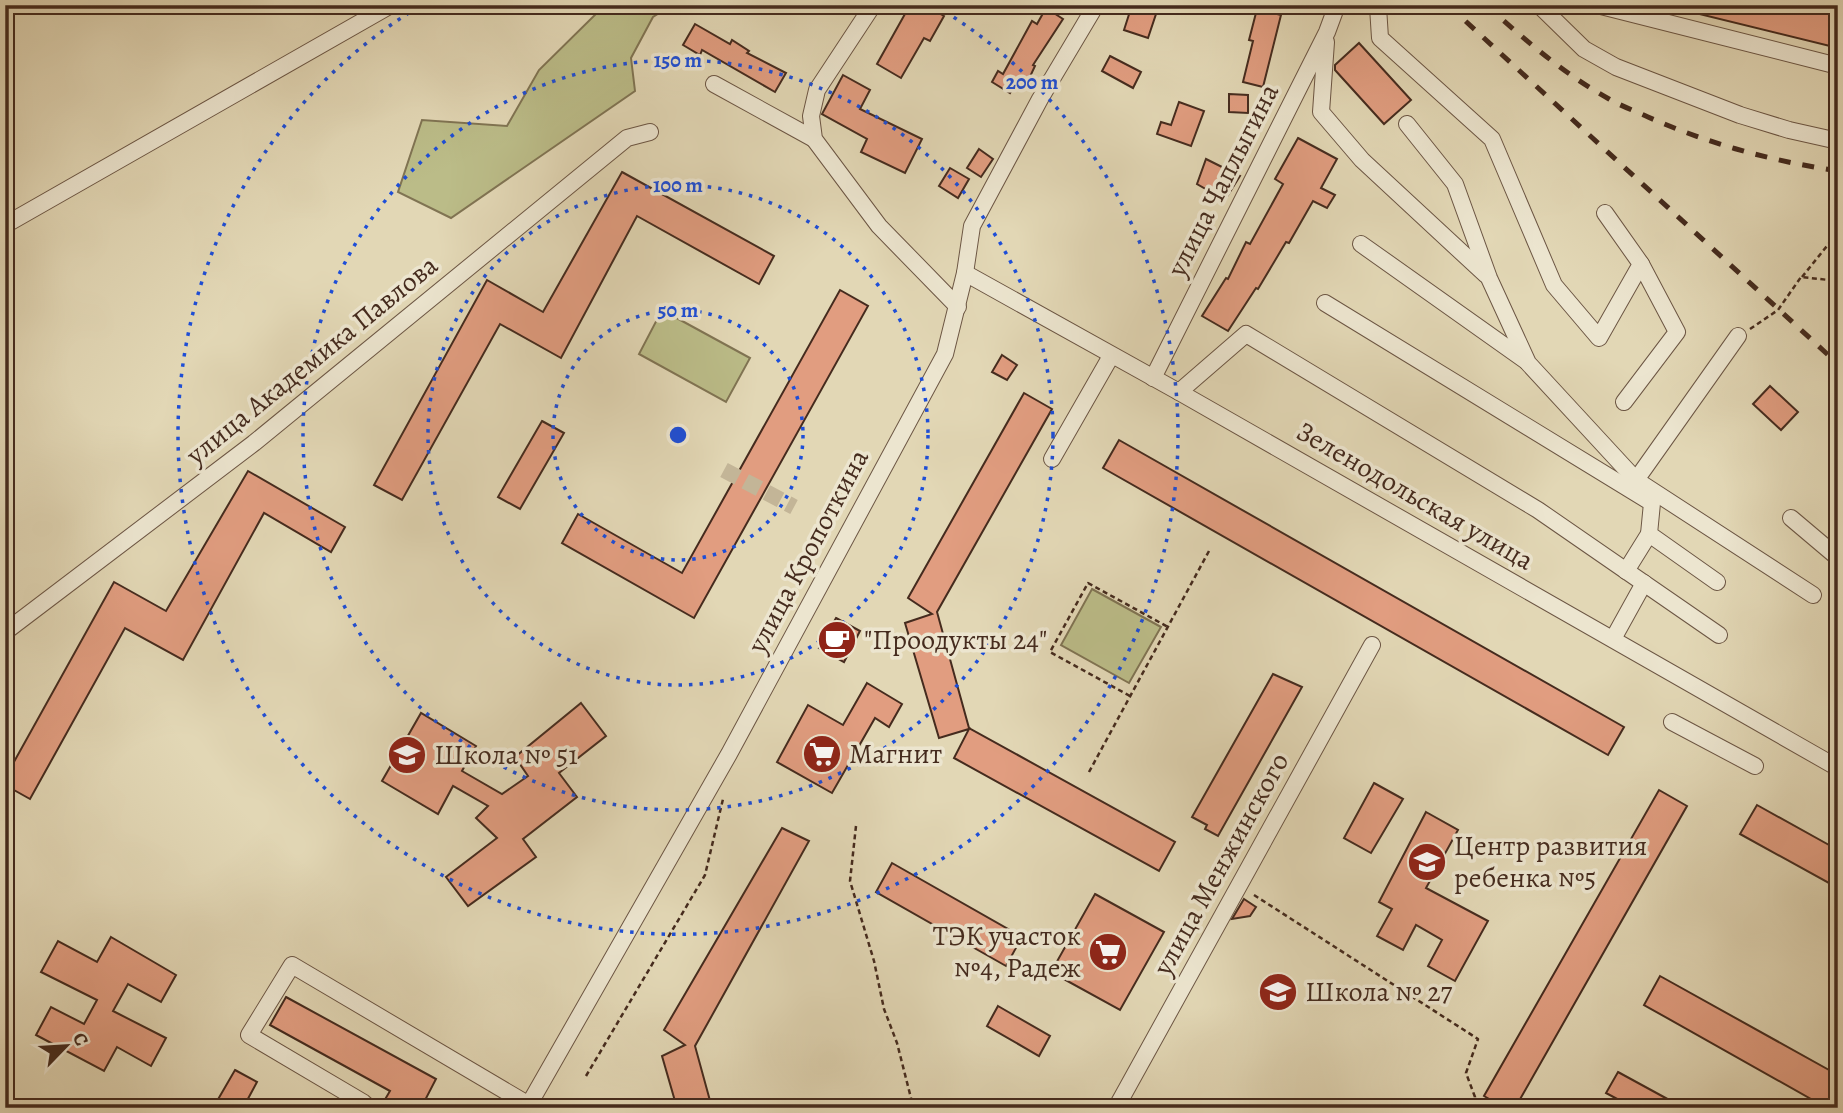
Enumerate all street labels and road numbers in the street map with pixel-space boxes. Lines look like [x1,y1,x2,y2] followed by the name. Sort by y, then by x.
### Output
[1158,77,1288,284] street label: улица Чаплыгина
[177,246,446,474] street label: улица Академика Павлова
[1289,413,1541,580] street label: Зеленодольская улица
[738,442,878,661] street label: улица Кропоткина
[1144,746,1298,983] street label: улица Менжинского

